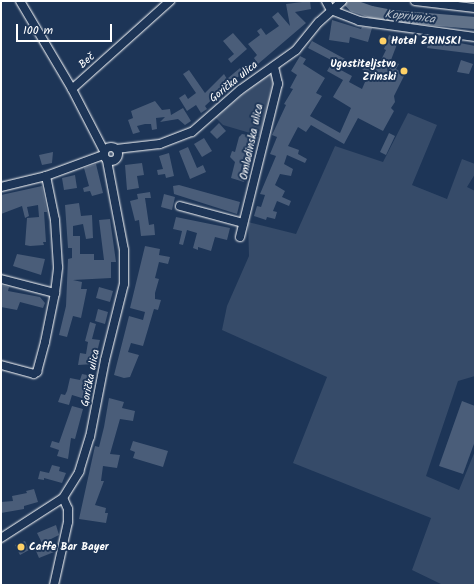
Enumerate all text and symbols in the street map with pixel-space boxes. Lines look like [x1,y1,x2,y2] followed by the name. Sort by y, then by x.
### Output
[384,7,436,27] water label: Koprivnica
[18,16,114,42] scale bar
[23,21,53,40] text: 100 m
[391,34,461,48] place label: Hotel ZRINSKI
[378,36,388,46] marker: Hotel ZRINSKI
[76,50,98,72] street label: Beč
[330,58,396,84] place label: Ugostiteljstvo Zrinski
[207,59,261,105] street label: Gorička ulica
[399,66,409,76] marker: Ugostiteljstvo Zrinski
[237,103,267,181] street label: Omladinska ulica
[79,348,103,408] street label: Gorička ulica
[29,540,109,554] place label: Caffe Bar Bayer
[16,542,26,552] marker: Caffe Bar Bayer

